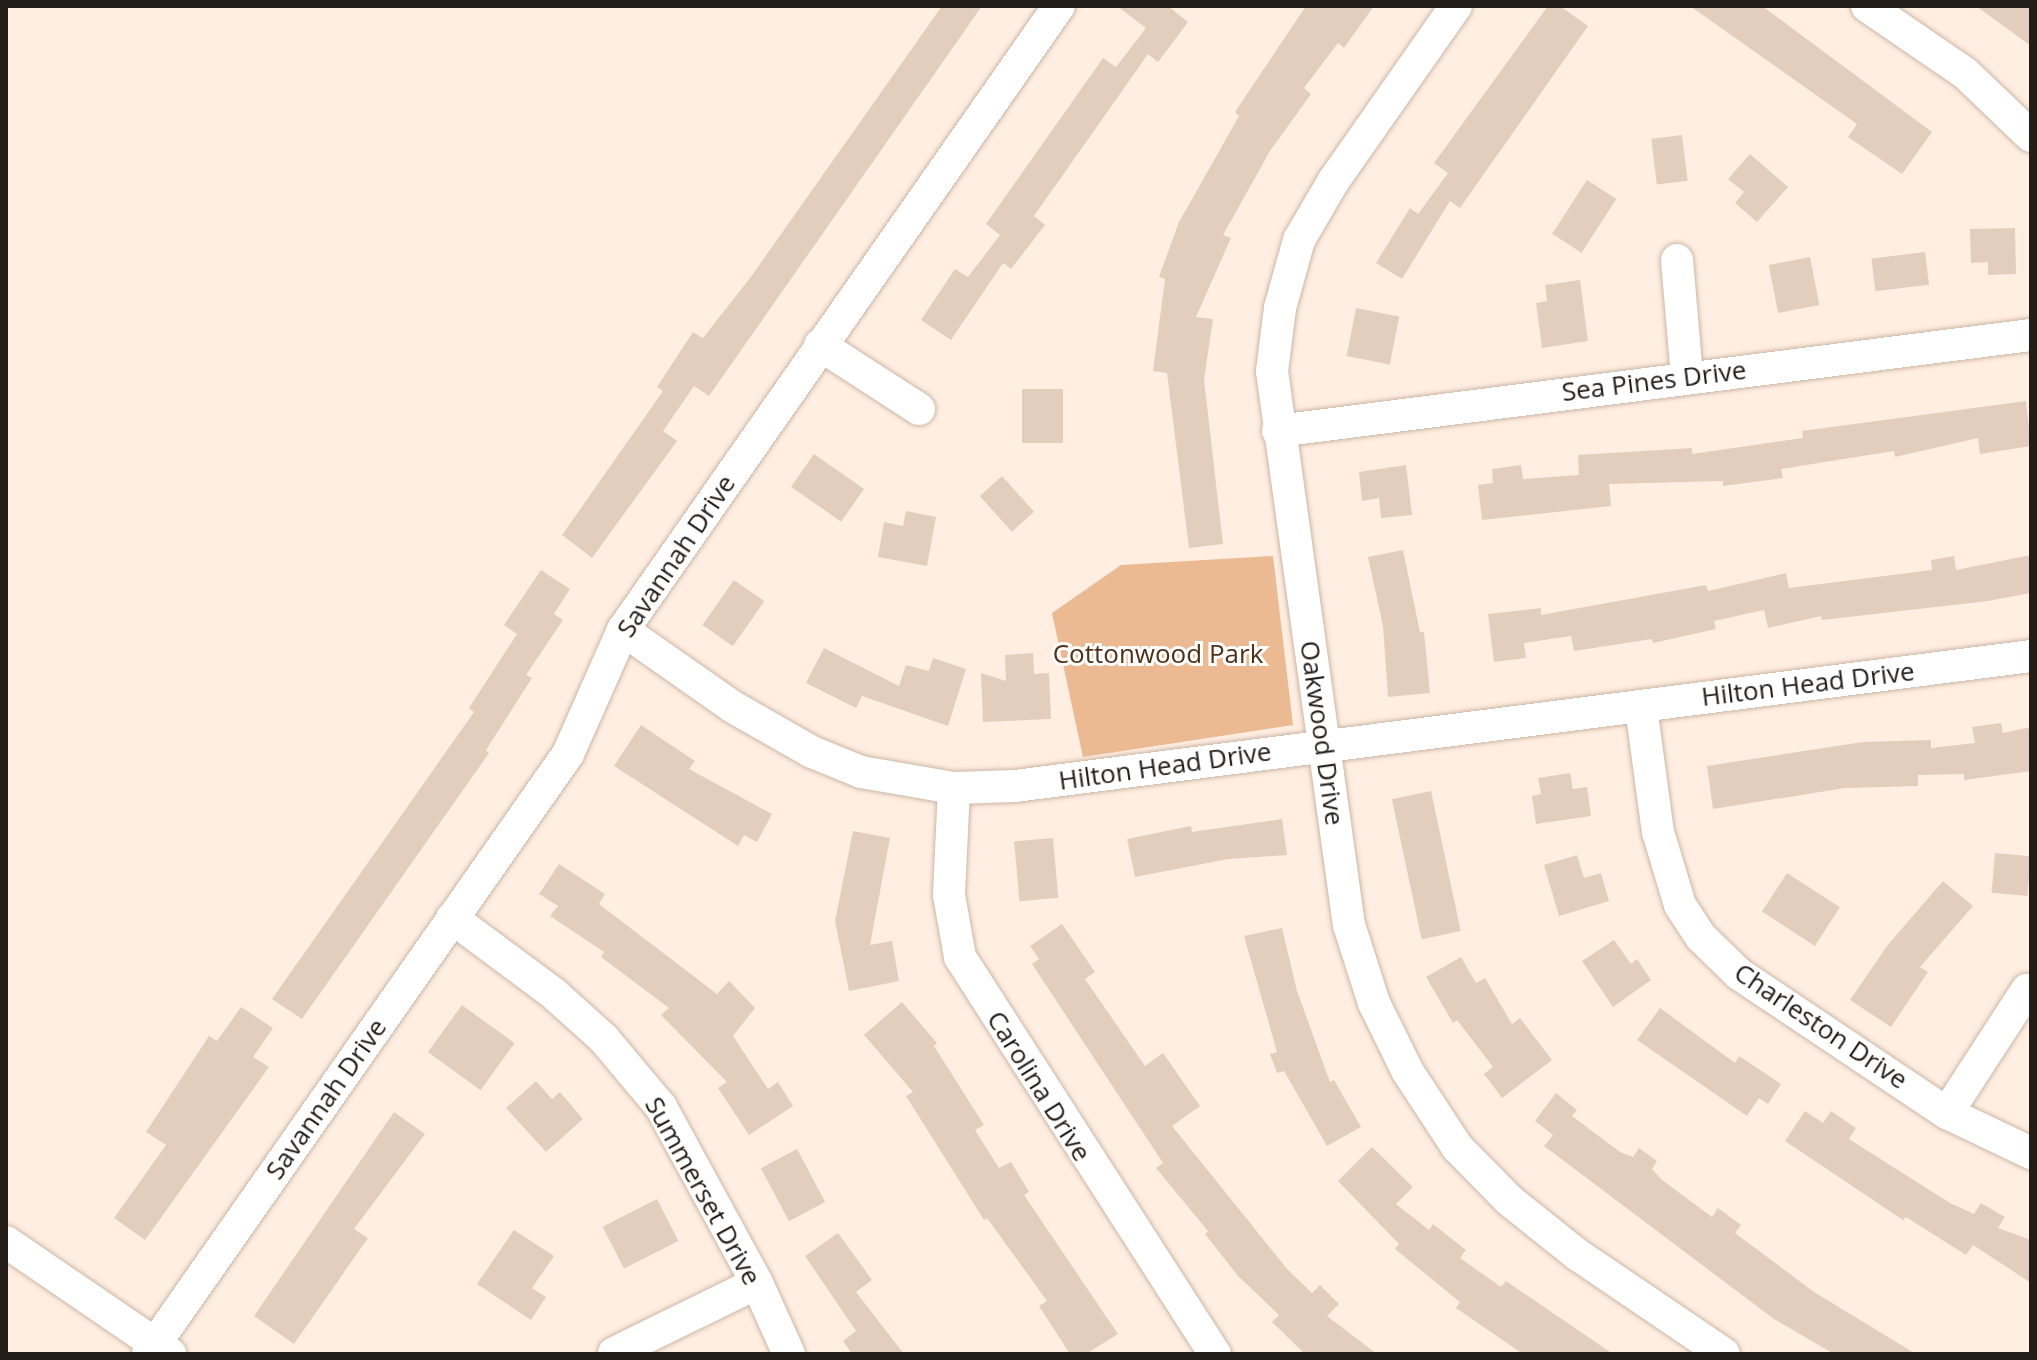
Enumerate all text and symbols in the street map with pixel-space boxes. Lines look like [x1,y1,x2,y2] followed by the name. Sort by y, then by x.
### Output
[1560,354,1748,408] street label: Sea Pines Drive
[610,469,742,643] street label: Savannah Drive
[1053,638,1263,670] park label: Cottonwood Park
[1294,639,1350,827] street label: Oakwood Drive
[1700,655,1916,713] street label: Hilton Head Drive
[1057,736,1273,796] street label: Hilton Head Drive
[1728,957,1914,1095] street label: Charleston Drive
[980,1005,1098,1167] street label: Carolina Drive
[259,1013,393,1185] street label: Savannah Drive
[638,1092,768,1290] street label: Summerset Drive

